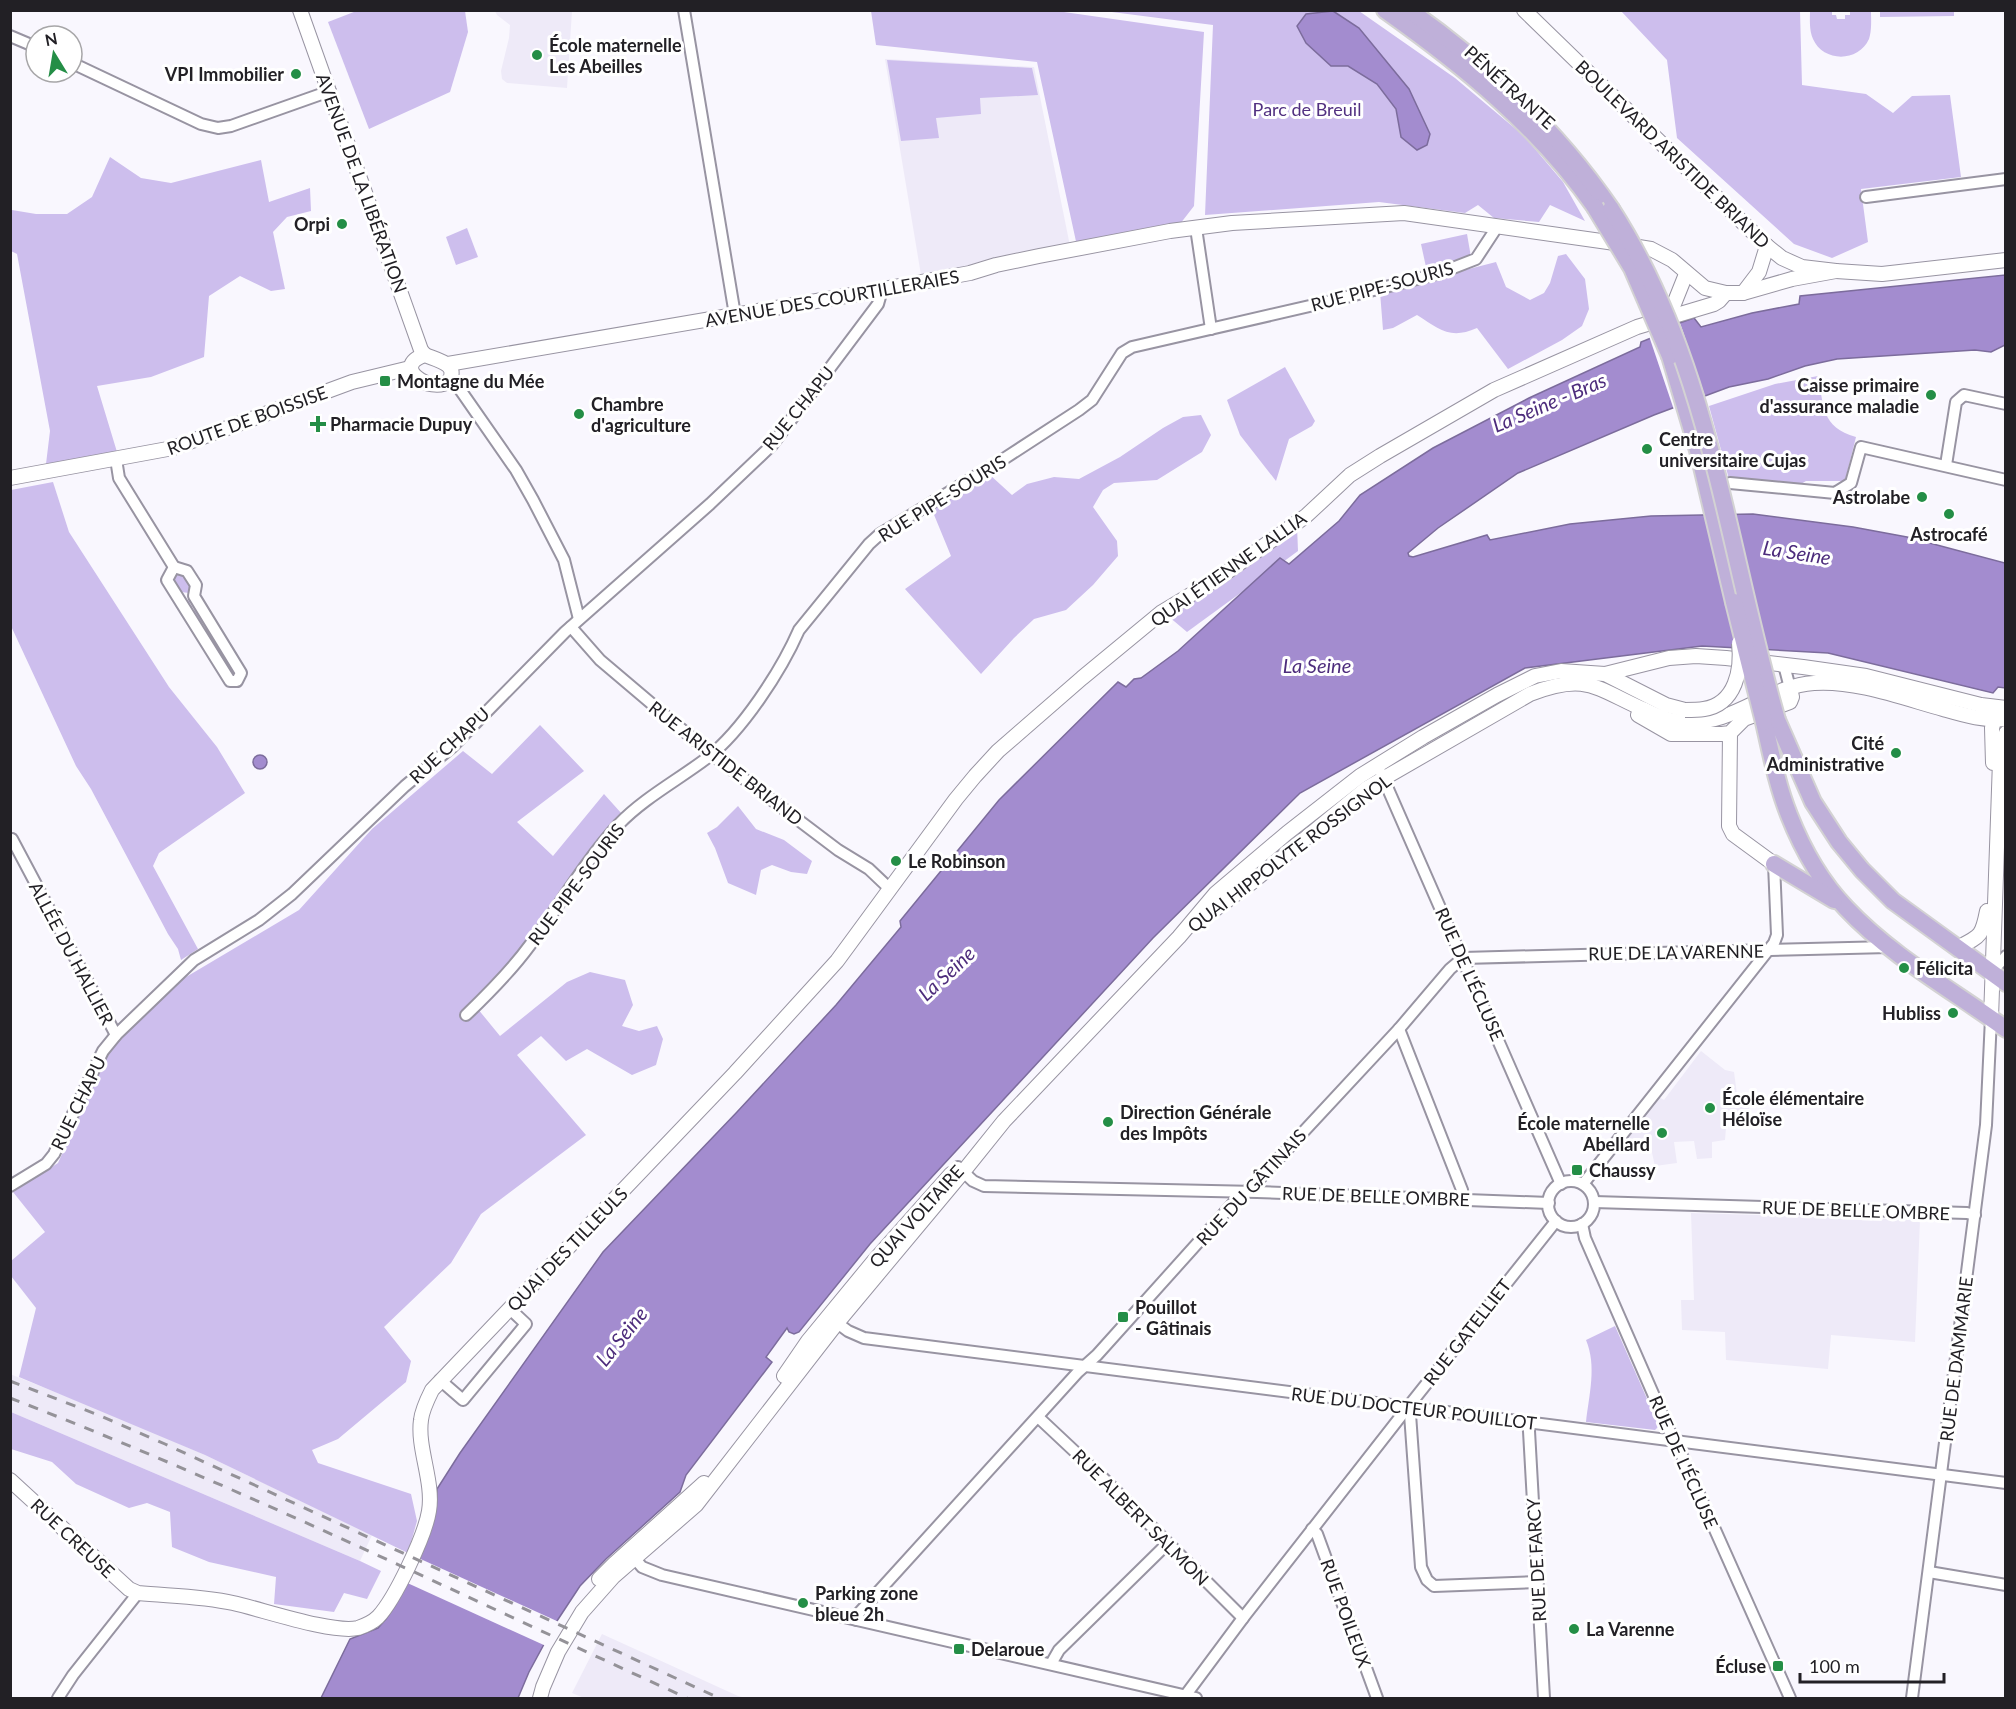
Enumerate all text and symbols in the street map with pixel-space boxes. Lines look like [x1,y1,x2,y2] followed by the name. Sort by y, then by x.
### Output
[24,24,84,84] north arrow
[43,28,59,49] text: N
[549,34,682,77] place label: École maternelle Les Abeilles
[1460,41,1560,133] street label: PÉNÉTRANTE
[530,48,544,62] marker: École maternelle Les Abeilles
[1571,55,1775,253] street label: BOULEVARD ARISTIDE BRIAND
[164,63,284,85] place label: VPI Immobilier
[289,67,303,81] marker: VPI Immobilier
[312,70,412,296] street label: AVENUE DE LA LIBÉRATION
[1253,98,1361,120] park label: Parc de Breuil
[294,213,330,235] place label: Orpi
[335,217,349,231] marker: Orpi
[1308,256,1456,316] street label: RUE PIPE-SOURIS
[703,265,961,331] street label: AVENUE DES COURTILLERAIES
[758,362,838,454] street label: RUE CHAPU
[1489,367,1609,437] water label: La Seine - Bras
[397,370,545,392] place label: Montagne du Mée
[378,374,392,388] marker: Montagne du Mée
[1760,374,1919,417] place label: Caisse primaire d'assurance maladie
[164,381,330,459] street label: ROUTE DE BOISSISE
[1924,388,1938,402] marker: Caisse primaire d'assurance maladie
[591,393,691,436] place label: Chambre d'agriculture
[572,407,586,421] marker: Chambre d'agriculture
[330,413,473,435] place label: Pharmacie Dupuy
[311,417,325,431] marker: Pharmacie Dupuy
[1659,428,1806,471] place label: Centre universitaire Cujas
[1640,442,1654,456] marker: Centre universitaire Cujas
[874,450,1010,546] street label: RUE PIPE-SOURIS
[1832,486,1910,508] place label: Astrolabe
[1915,490,1929,504] marker: Astrolabe
[1146,506,1311,631] street label: QUAI ÉTIENNE LALLIA
[1942,507,1956,521] marker: Astrocafé
[1909,523,1988,545] place label: Astrocafé
[1761,535,1833,569] water label: La Seine
[1283,653,1351,677] water label: La Seine
[645,696,807,830] street label: RUE ARISTIDE BRIAND
[404,702,494,788] street label: RUE CHAPU
[1765,732,1884,775] place label: Cité Administrative
[1889,746,1903,760] marker: Cité Administrative
[1183,769,1395,937] street label: QUAI HIPPOLYTE ROSSIGNOL
[523,819,629,949] street label: RUE PIPE-SOURIS
[908,850,1006,872] place label: Le Robinson
[889,854,903,868] marker: Le Robinson
[25,878,119,1029] street label: ALLÉE DU HALLIER
[1431,904,1509,1044] street label: RUE DE L'ÉCLUSE
[1588,939,1764,965] street label: RUE DE LA VARENNE
[913,941,979,1005] water label: La Seine
[1916,957,1973,979] place label: Félicita
[1897,961,1911,975] marker: Félicita
[1882,1002,1941,1024] place label: Hubliss
[1946,1006,1960,1020] marker: Hubliss
[46,1053,110,1153] street label: RUE CHAPU
[1722,1087,1865,1130] place label: École élémentaire Héloïse
[1120,1101,1272,1144] place label: Direction Générale des Impôts
[1703,1101,1717,1115] marker: École élémentaire Héloïse
[1517,1112,1650,1155] place label: École maternelle Abellard
[1101,1115,1115,1129] marker: Direction Générale des Impôts
[1191,1124,1311,1250] street label: RUE DU GÂTINAIS
[1655,1126,1669,1140] marker: École maternelle Abellard
[1589,1159,1656,1181] place label: Chaussy
[864,1160,968,1272] street label: QUAI VOLTAIRE
[1570,1163,1584,1177] marker: Chaussy
[502,1182,632,1316] street label: QUAI DES TILLEULS
[1282,1182,1470,1210] street label: RUE DE BELLE OMBRE
[1762,1196,1950,1224] street label: RUE DE BELLE OMBRE
[1419,1274,1516,1390] street label: RUE GATELLIET
[1935,1275,1977,1443] street label: RUE DE DAMMARIE
[1135,1296,1212,1339] place label: Pouillot - Gâtinais
[590,1302,652,1370] water label: La Seine
[1116,1310,1130,1324] marker: Pouillot - Gâtinais
[1290,1382,1538,1434] street label: RUE DU DOCTEUR POUILLOT
[1645,1392,1723,1532] street label: RUE DE L'ÉCLUSE
[1068,1444,1214,1590] street label: RUE ALBERT SALMON
[27,1494,119,1582] street label: RUE CREUSE
[1522,1497,1550,1622] street label: RUE DE FARCY
[1316,1556,1376,1671] street label: RUE POILEUX
[815,1582,919,1625] place label: Parking zone bleue 2h
[796,1596,810,1610] marker: Parking zone bleue 2h
[1586,1618,1675,1640] place label: La Varenne
[1567,1622,1581,1636] marker: La Varenne
[971,1638,1045,1660] place label: Delaroue
[952,1642,966,1656] marker: Delaroue
[1800,1646,1944,1684] scale bar
[1715,1655,1766,1677] place label: Écluse
[1809,1655,1860,1677] text: 100 m
[1771,1659,1785,1673] marker: Écluse

